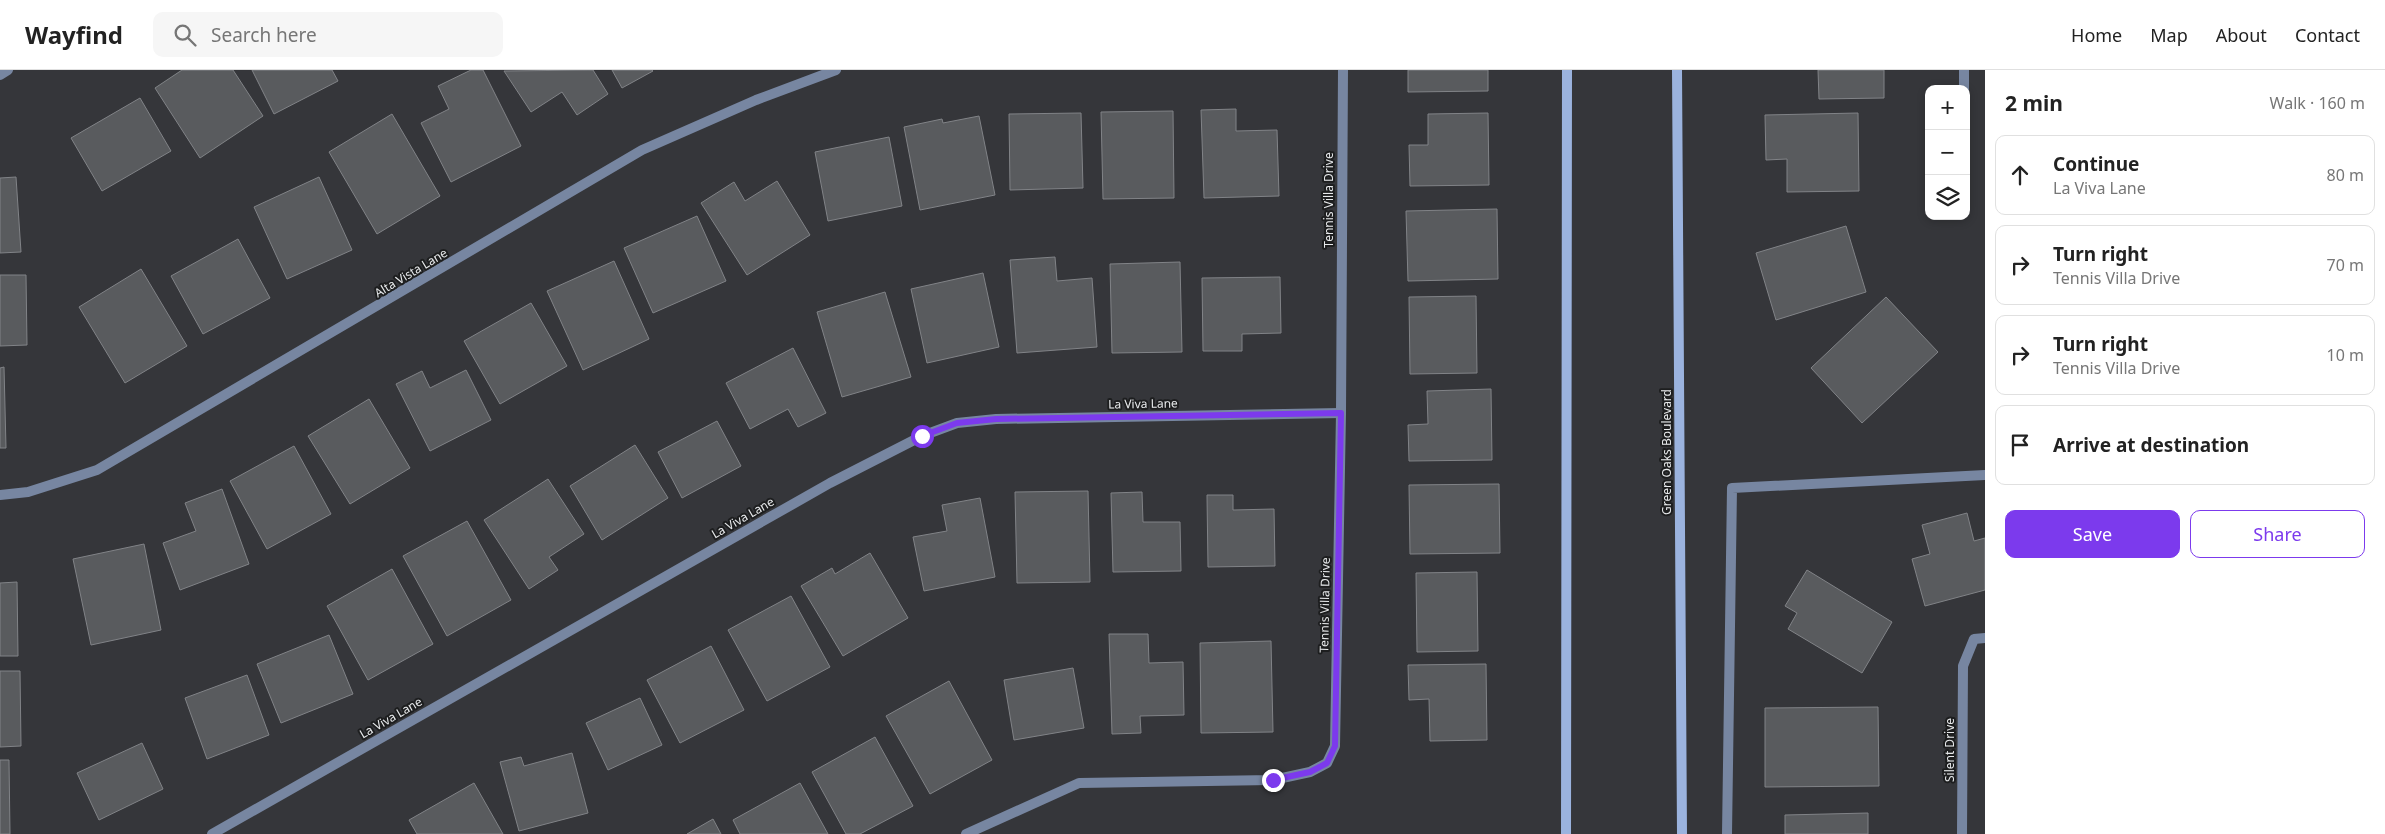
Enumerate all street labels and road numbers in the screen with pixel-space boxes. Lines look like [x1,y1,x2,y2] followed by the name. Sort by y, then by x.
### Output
[1320,152,1337,248] street label: Tennis Villa Drive
[371,244,451,301] street label: Alta Vista Lane
[1658,389,1675,515] street label: Green Oaks Boulevard
[1108,394,1178,413] street label: La Viva Lane
[708,493,777,542] street label: La Viva Lane
[1315,557,1334,653] street label: Tennis Villa Drive
[356,693,425,742] street label: La Viva Lane
[1941,718,1958,782] street label: Silent Drive

